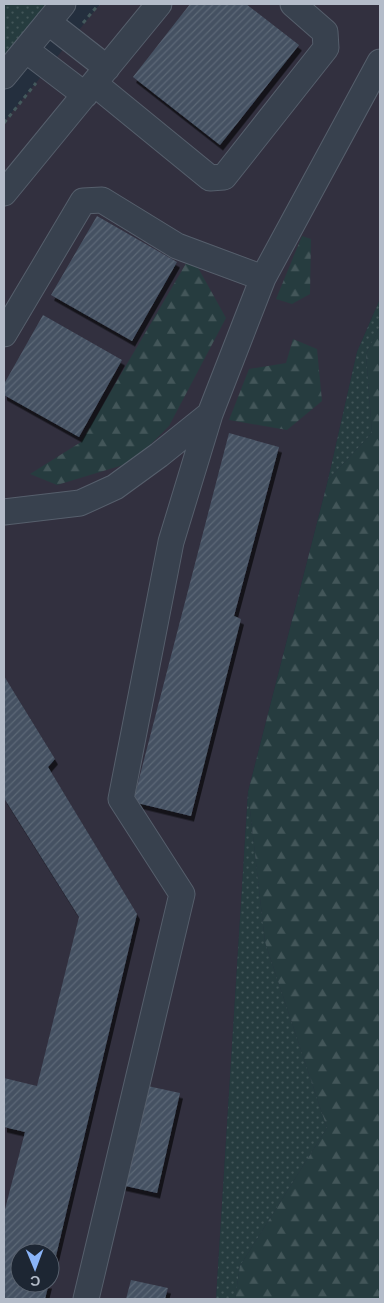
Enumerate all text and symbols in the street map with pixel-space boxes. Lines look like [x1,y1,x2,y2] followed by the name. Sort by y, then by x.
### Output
[10,1243,60,1293] north arrow
[30,1272,40,1290] text: С

